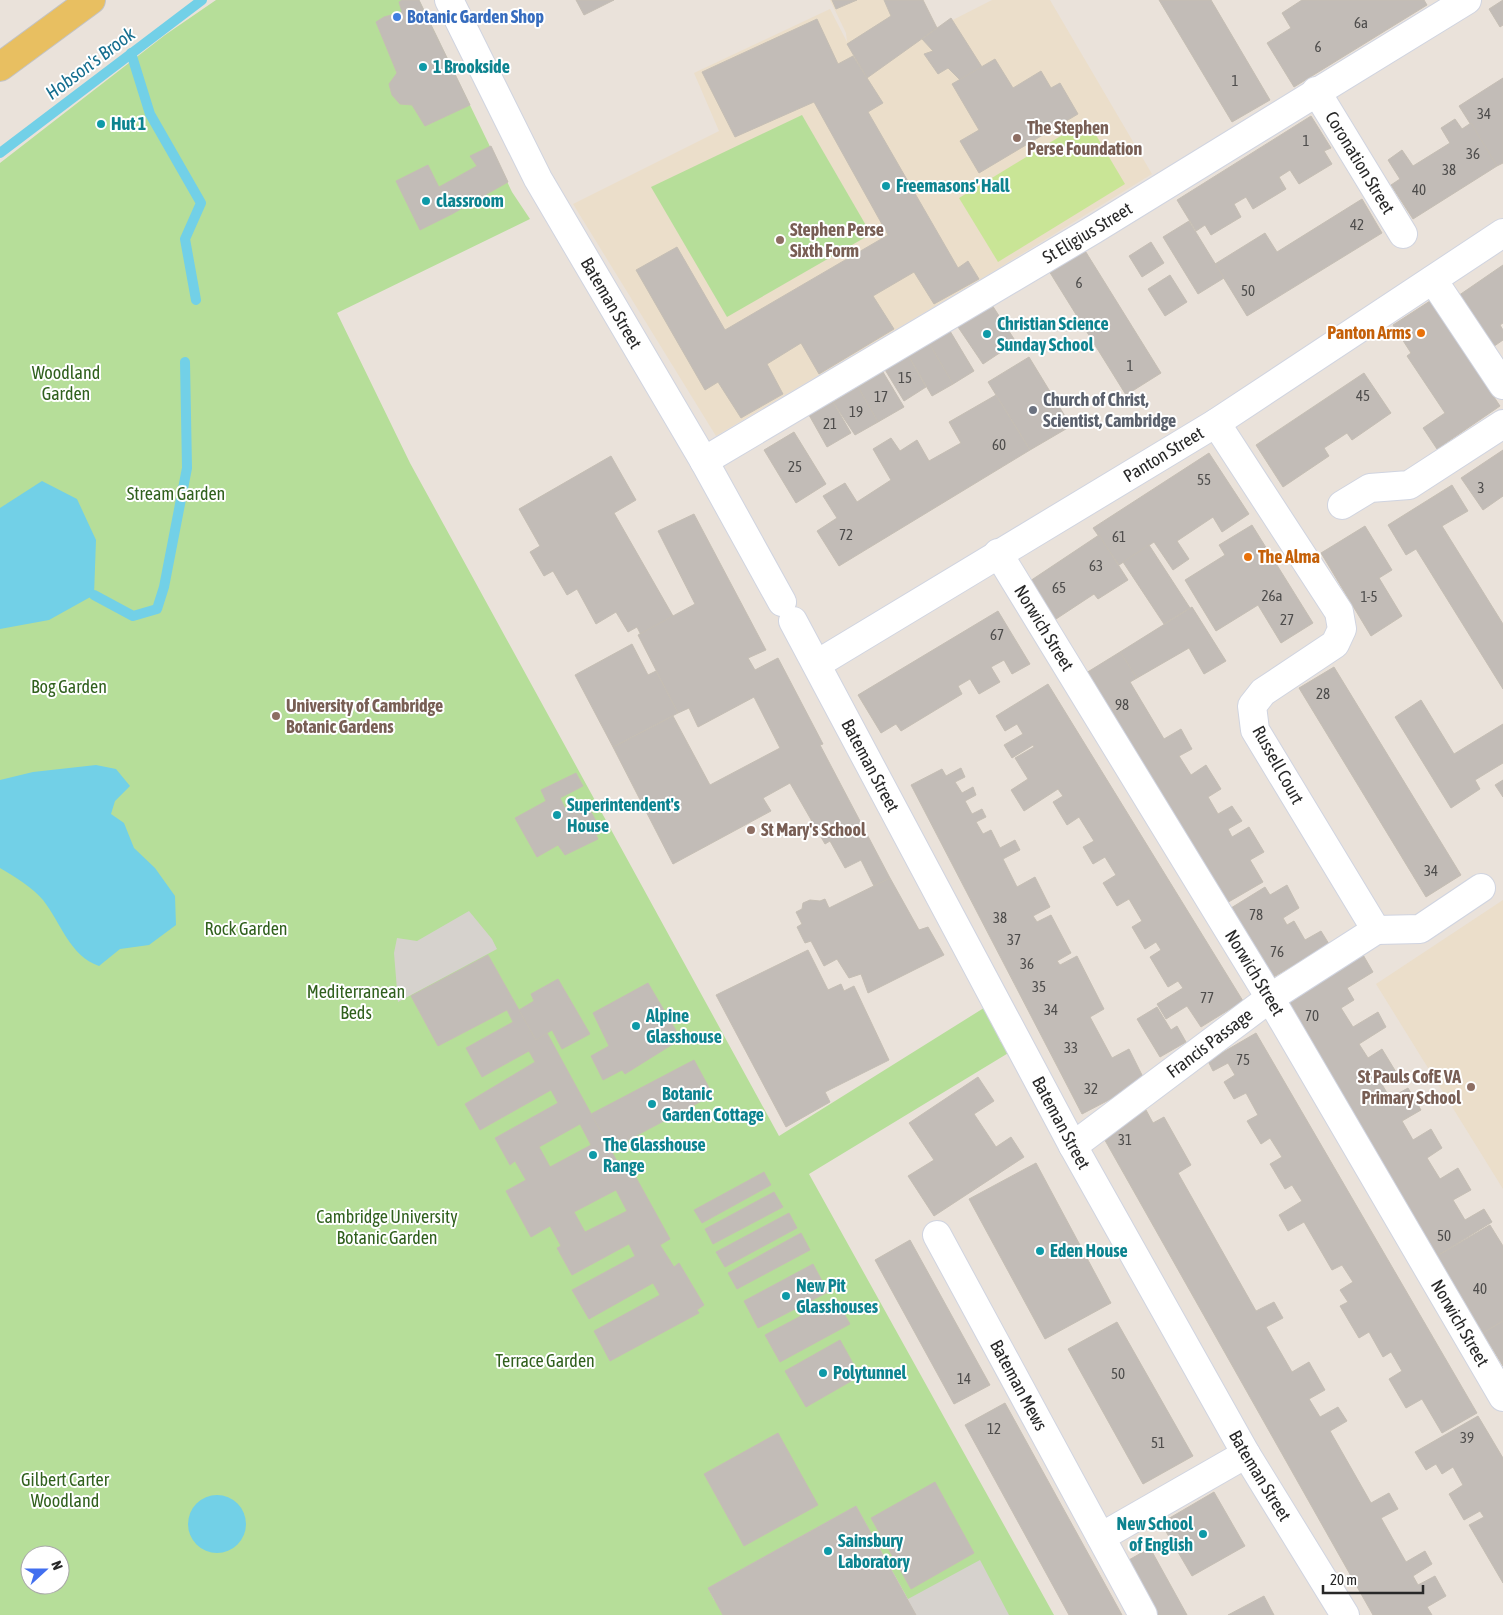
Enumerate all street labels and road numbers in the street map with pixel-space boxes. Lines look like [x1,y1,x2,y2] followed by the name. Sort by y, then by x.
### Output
[1321,107,1399,218] street label: Coronation Street
[1039,198,1136,268] street label: St Eligius Street
[577,254,647,352] street label: Bateman Street
[1120,422,1207,486] street label: Panton Street
[1010,581,1078,675] street label: Norwich Street
[837,715,904,816] street label: Bateman Street
[1248,722,1309,808] street label: Russell Court
[1221,926,1289,1019] street label: Norwich Street
[1162,1004,1257,1082] street label: Francis Passage
[1028,1073,1095,1173] street label: Bateman Street
[1427,1276,1494,1370] street label: Norwich Street
[986,1336,1052,1434] street label: Bateman Mews
[1225,1427,1296,1525] street label: Bateman Street

